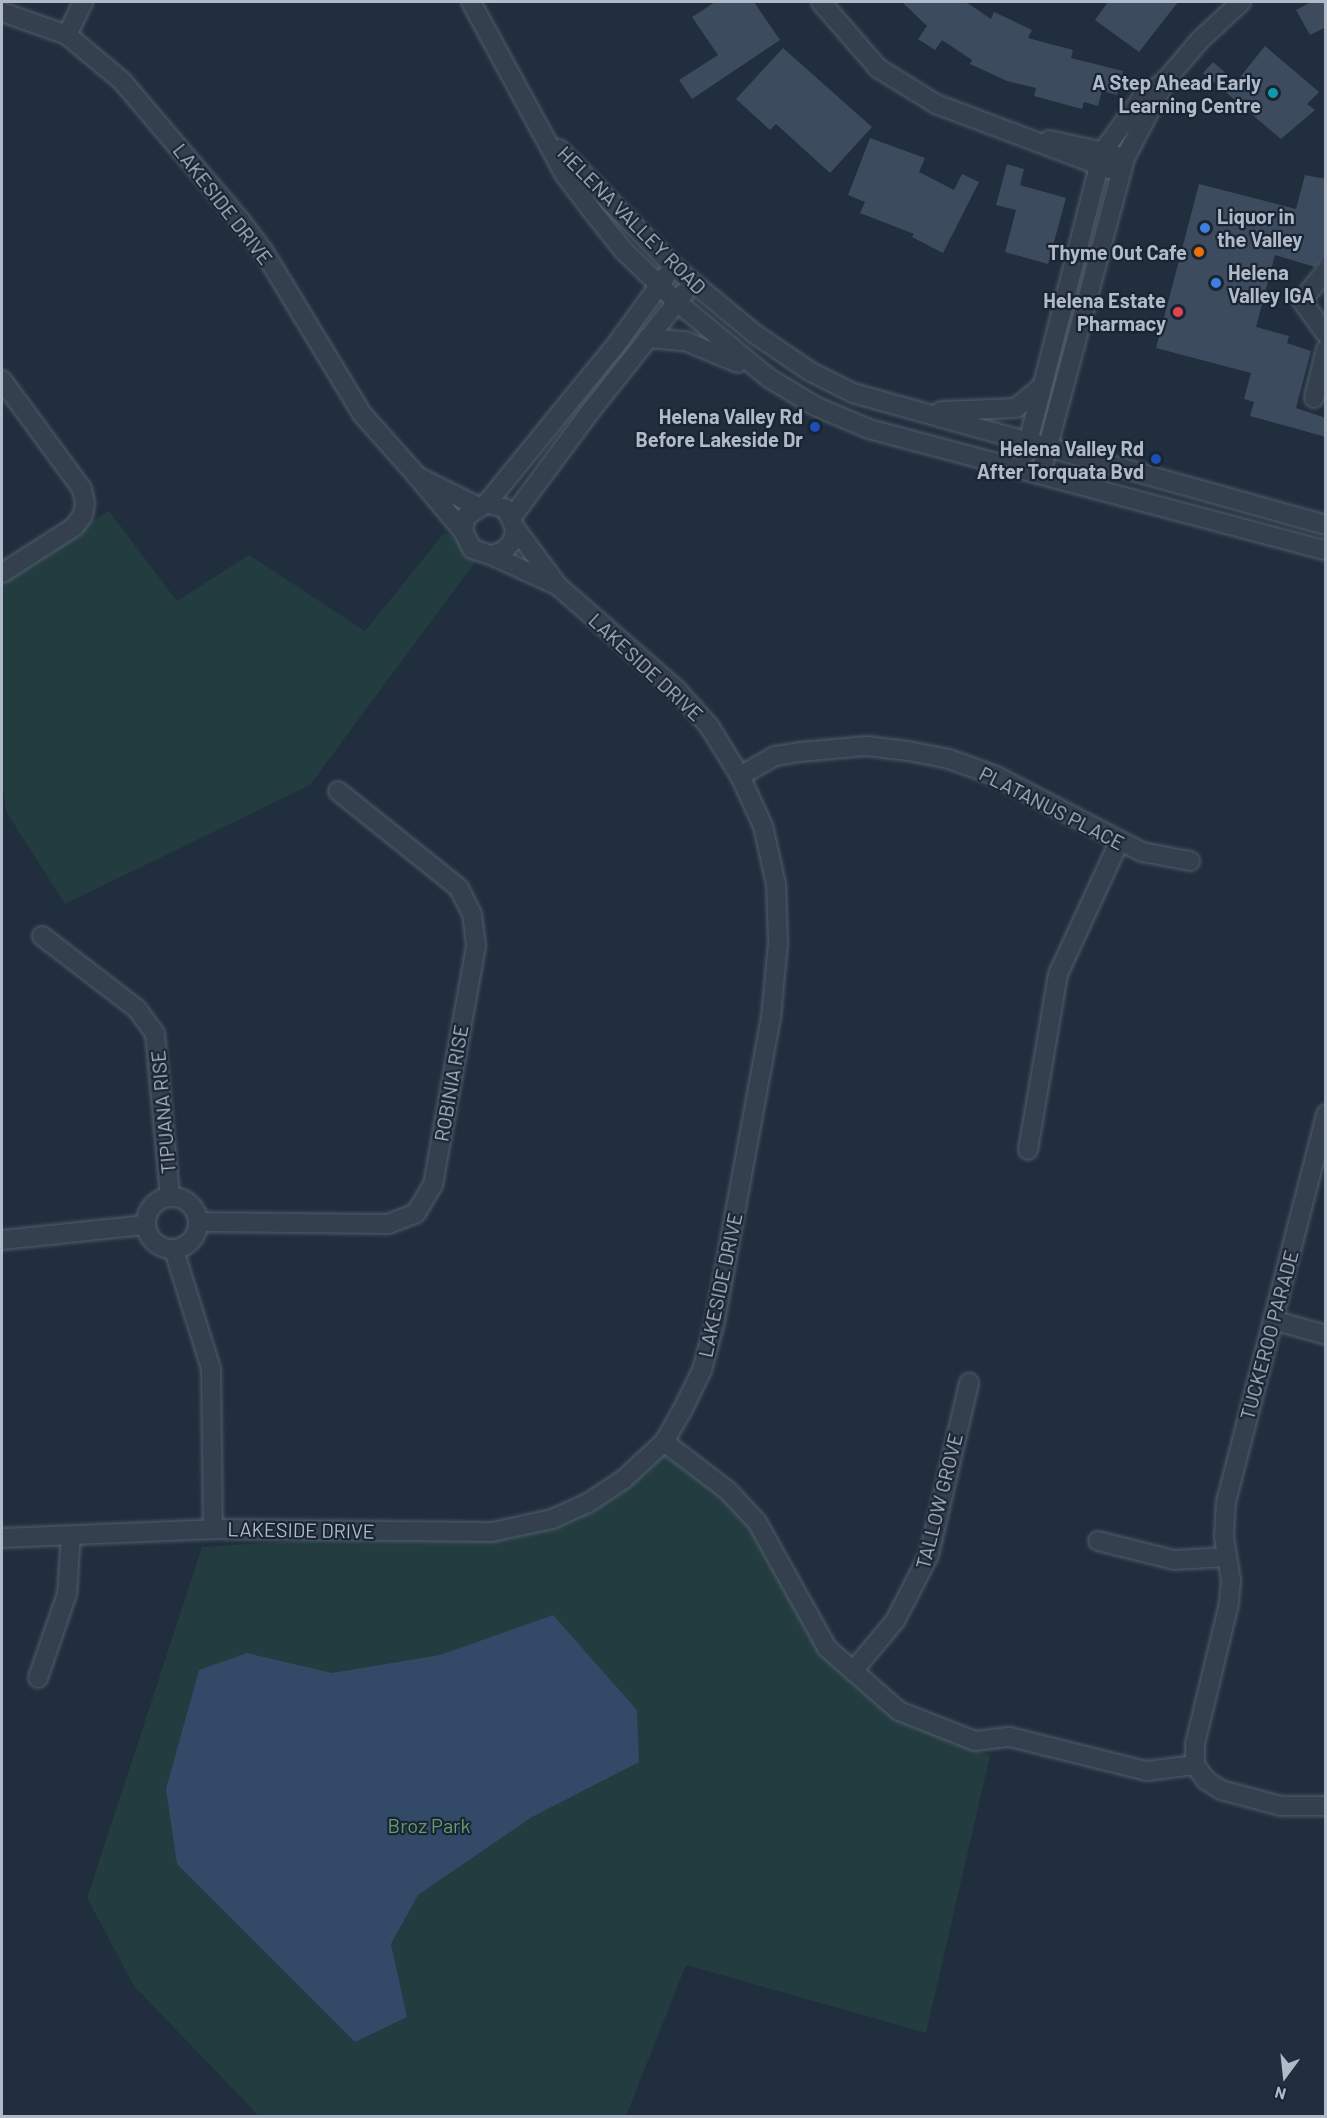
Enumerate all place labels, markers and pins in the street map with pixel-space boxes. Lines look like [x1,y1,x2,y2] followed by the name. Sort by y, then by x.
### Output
[1092,70,1261,117] place label: A Step Ahead Early Learning Centre
[1266,86,1280,100] marker: A Step Ahead Early Learning Centre
[1217,204,1302,251] place label: Liquor in the Valley
[1198,221,1212,235] marker: Liquor in the Valley
[1048,240,1187,264] place label: Thyme Out Cafe
[1192,245,1206,259] marker: Thyme Out Cafe
[1228,260,1315,307] place label: Helena Valley IGA
[1209,276,1223,290] marker: Helena Valley IGA
[1043,288,1166,335] place label: Helena Estate Pharmacy
[1171,305,1185,319] marker: Helena Estate Pharmacy
[635,404,803,451] place label: Helena Valley Rd Before Lakeside Dr
[808,420,822,434] marker: Helena Valley Rd Before Lakeside Dr
[977,436,1144,483] place label: Helena Valley Rd After Torquata Bvd
[1149,452,1163,466] marker: Helena Valley Rd After Torquata Bvd

